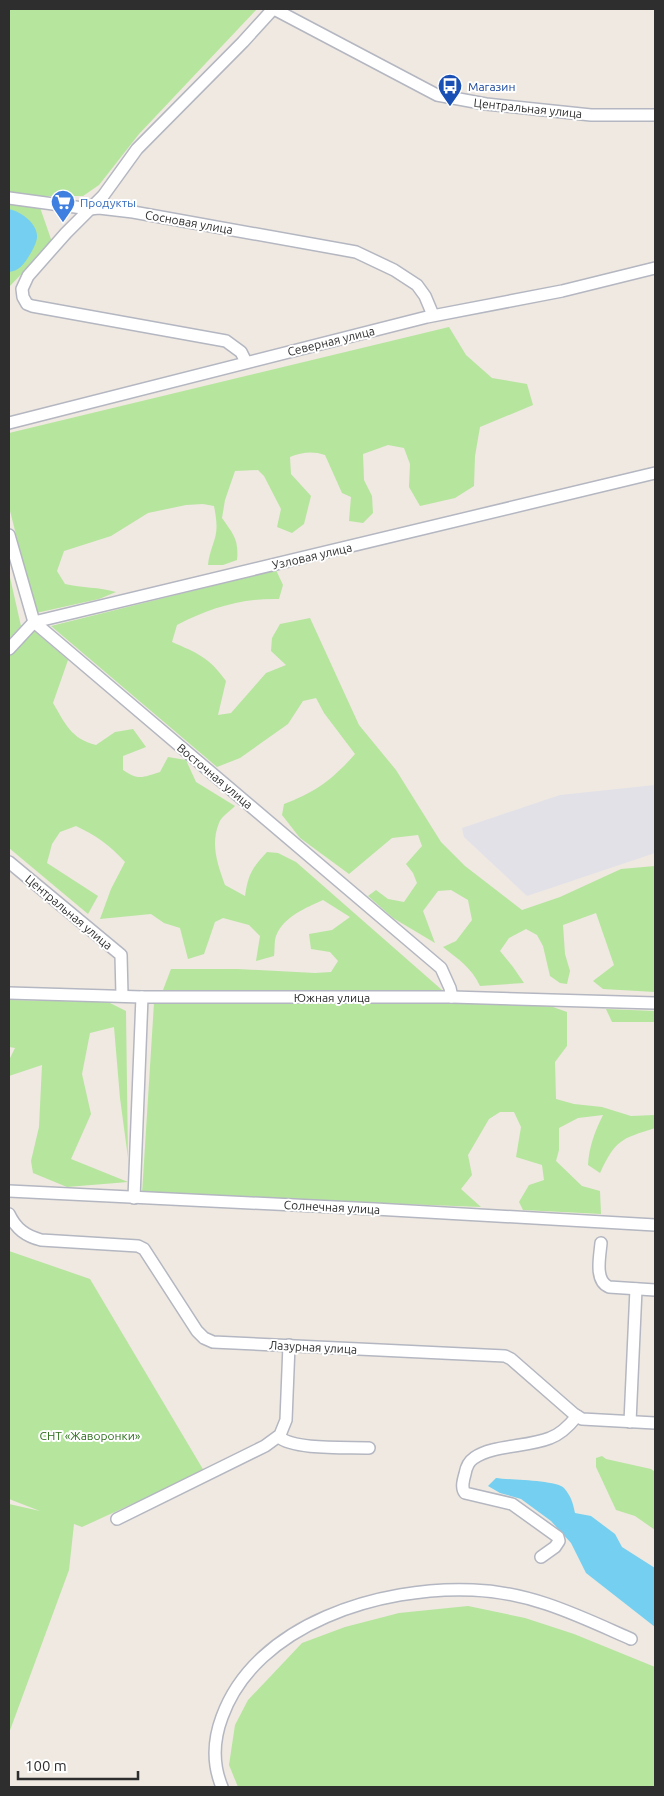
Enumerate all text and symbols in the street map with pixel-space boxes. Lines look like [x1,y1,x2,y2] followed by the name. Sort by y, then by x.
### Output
[437,73,463,107] bus stop icon: Магазин
[468,80,515,93] place label: Магазин
[473,96,583,120] street label: Центральная улица
[50,189,76,223] supermarket icon: Продукты
[80,196,136,209] place label: Продукты
[144,208,234,236] street label: Сосновая улица
[286,324,376,358] street label: Северная улица
[271,541,353,571] street label: Узловая улица
[175,741,255,811] street label: Восточная улица
[23,872,115,952] street label: Центральная улица
[294,991,370,1004] street label: Южная улица
[283,1198,381,1216] street label: Солнечная улица
[269,1338,357,1356] street label: Лазурная улица
[40,1429,141,1442] park label: СНТ «Жаворонки»
[18,1748,138,1780] scale bar
[25,1757,67,1774] text: 100 m

